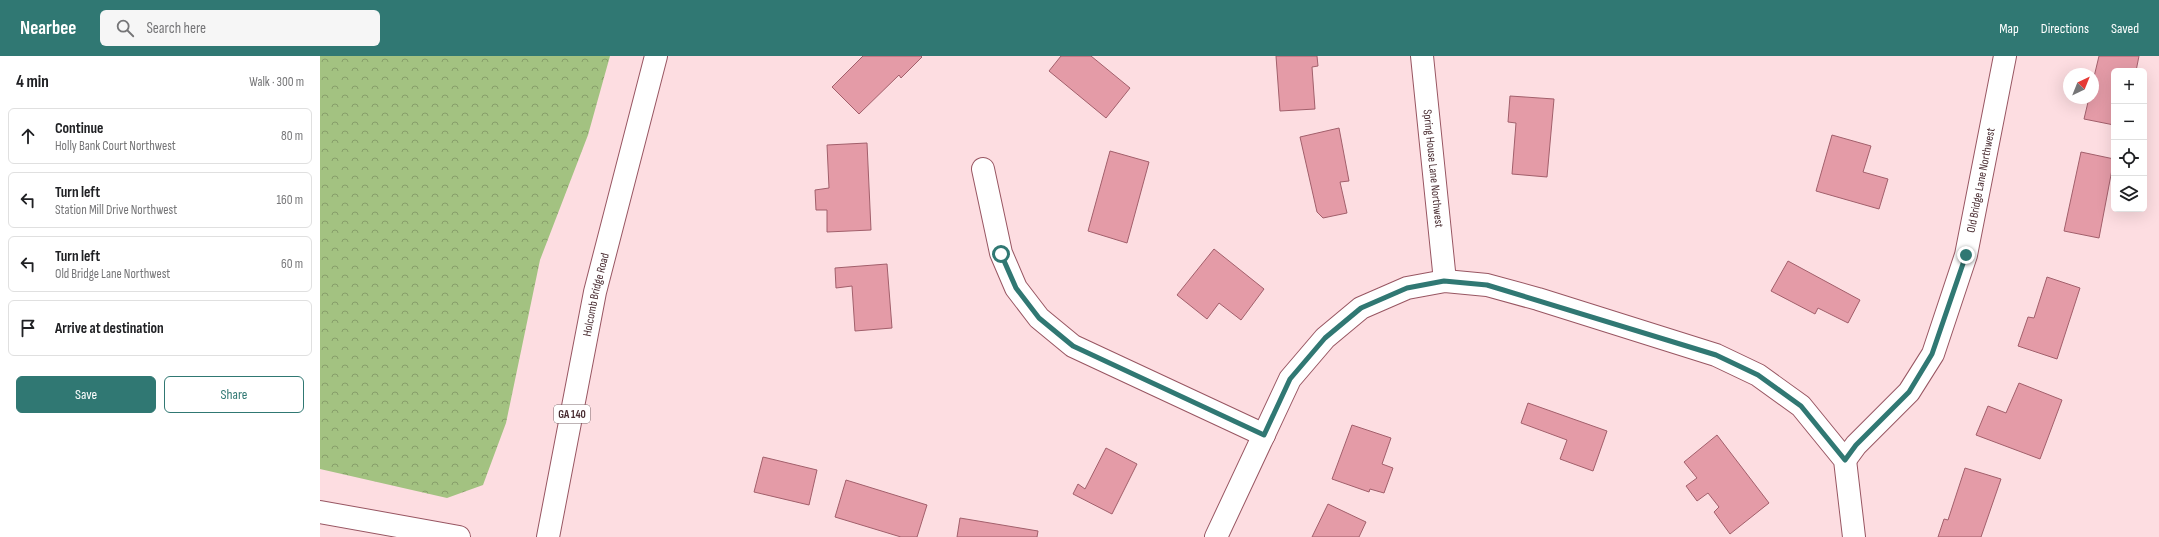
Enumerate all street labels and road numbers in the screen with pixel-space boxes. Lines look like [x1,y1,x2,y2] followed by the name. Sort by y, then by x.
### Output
[1419,109,1447,229] street label: Spring House Lane Northwest
[1964,126,1999,234] street label: Old Bridge Lane Northwest
[580,251,613,338] street label: Holcomb Bridge Road
[554,405,590,423] road number: GA 140

